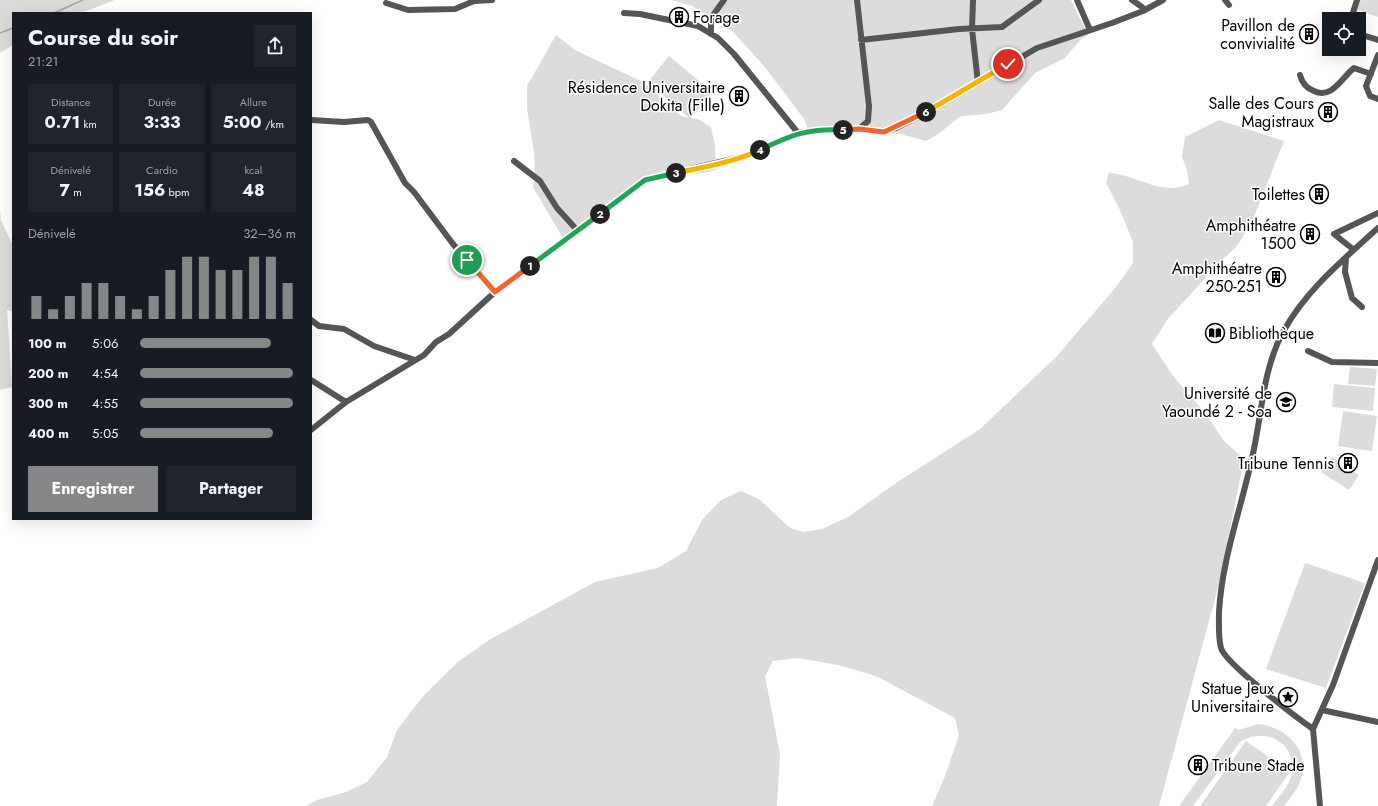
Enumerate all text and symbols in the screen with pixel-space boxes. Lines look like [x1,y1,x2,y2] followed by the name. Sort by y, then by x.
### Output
[668,6,690,28] building icon: Forage
[693,6,740,29] place label: Forage
[1322,12,1366,56] map controls
[1322,12,1366,56] button: locate
[1220,14,1295,55] place label: Pavillon de convivialité
[28,21,178,53] text: Course du soir
[1298,23,1320,45] building icon: Pavillon de convivialité
[254,25,296,67] button: share
[991,47,1025,81] pin
[28,52,58,71] text: 21:21
[997,53,1019,75] icon: check
[568,76,725,117] place label: Résidence Universitaire Dokita (Fille)
[728,85,750,107] building icon: Résidence Universitaire Dokita (Fille)
[1208,92,1314,133] place label: Salle des Cours Magistraux
[51,94,90,110] text: Distance
[148,94,176,110] text: Durée
[240,94,267,110] text: Allure
[1317,101,1339,123] building icon: Salle des Cours Magistraux
[916,102,936,122] pin: 6
[922,104,930,120] text: 6
[44,110,80,134] text: 0.71
[143,110,181,134] text: 3:33
[223,110,262,134] text: 5:00
[80,116,97,132] text: km
[262,116,284,132] text: /km
[833,120,853,140] pin: 5
[839,122,847,138] text: 5
[750,140,770,160] pin: 4
[756,142,764,158] text: 4
[51,162,91,178] text: Dénivelé
[146,162,178,178] text: Cardio
[244,162,262,178] text: kcal
[666,163,686,183] pin: 3
[673,165,679,181] text: 3
[60,178,70,202] text: 7
[134,178,165,202] text: 156
[242,178,265,202] text: 48
[1252,183,1305,206] place label: Toilettes
[1308,183,1330,205] building icon: Toilettes
[70,184,82,200] text: m
[165,184,190,200] text: bpm
[590,204,610,224] pin: 2
[596,206,604,222] text: 2
[1206,214,1296,255] place label: Amphithéatre 1500
[1299,223,1321,245] building icon: Amphithéatre 1500
[28,224,76,243] text: Dénivelé
[243,224,296,243] text: 32–36 m
[450,243,484,277] pin
[456,249,478,271] icon: arrive
[520,256,540,276] pin: 1
[1172,257,1262,298] place label: Amphithéatre 250-251
[527,258,533,274] text: 1
[1265,266,1287,288] building icon: Amphithéatre 250-251
[1204,322,1226,344] library icon: Bibliothèque
[1229,322,1314,345] place label: Bibliothèque
[28,334,66,353] text: 100 m
[92,334,119,353] text: 5:06
[28,364,68,383] text: 200 m
[92,364,118,383] text: 4:54
[1162,382,1272,423] place label: Université de Yaoundé 2 - Soa
[1275,391,1297,413] school or university icon: Université de Yaoundé 2 - Soa
[28,394,68,413] text: 300 m
[92,394,118,413] text: 4:55
[28,424,69,443] text: 400 m
[92,424,118,443] text: 5:05
[1238,452,1334,475] place label: Tribune Tennis
[1337,452,1359,474] building icon: Tribune Tennis
[28,466,158,512] button: Enregistrer
[166,466,296,512] button: Partager
[1191,677,1274,718] place label: Statue Jeux Universitaire
[1277,686,1299,708] place icon: Statue Jeux Universitaire
[1187,754,1209,776] building icon: Tribune Stade
[1212,754,1304,777] place label: Tribune Stade

